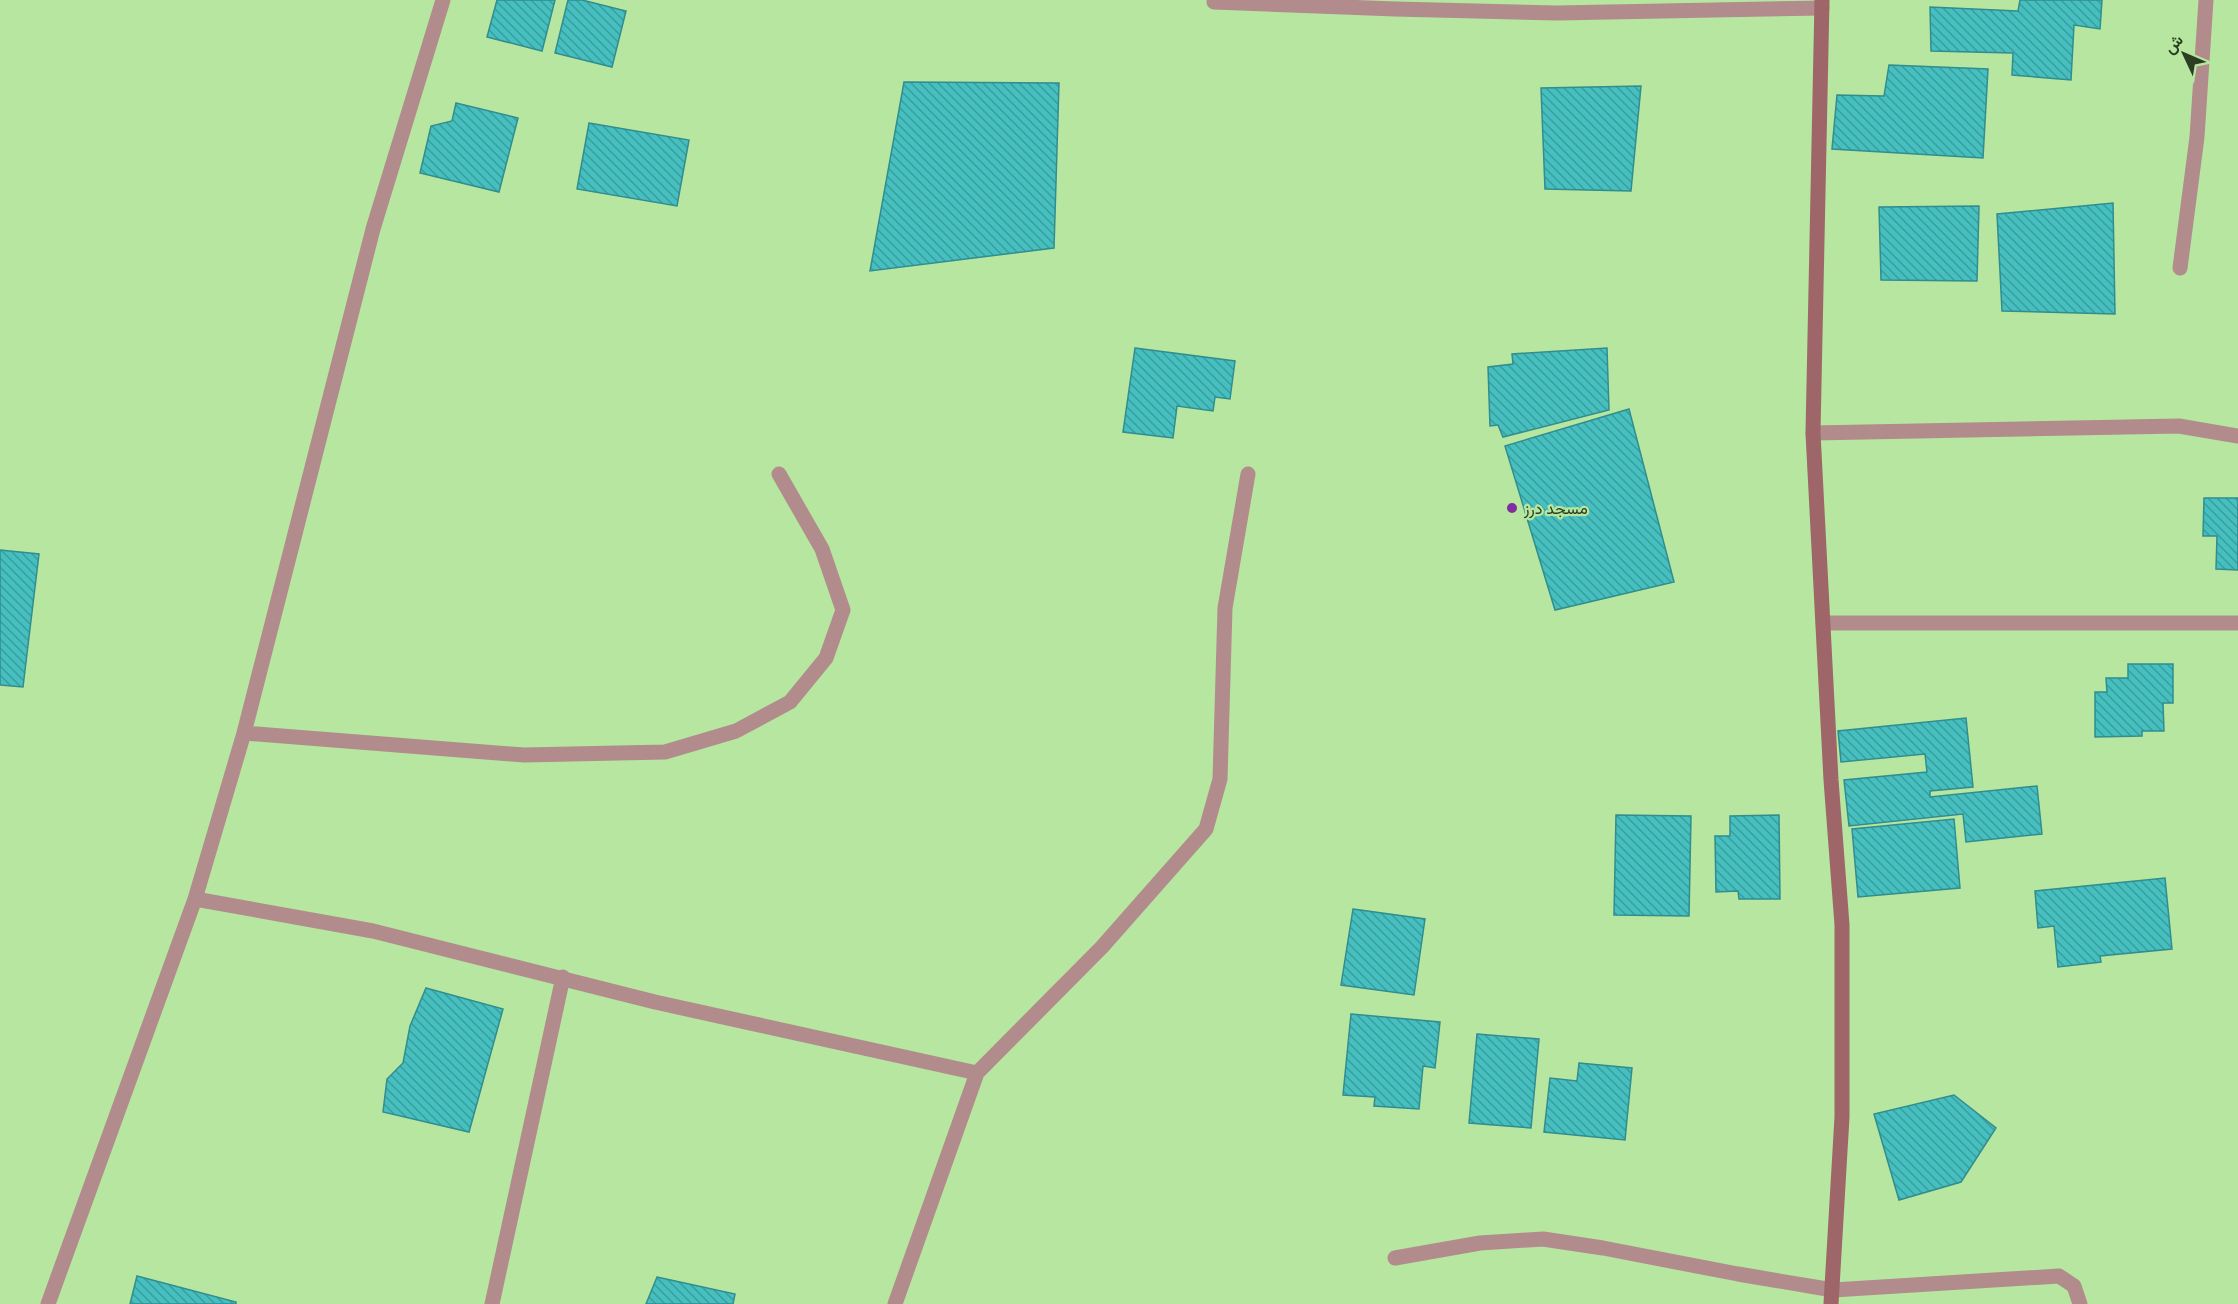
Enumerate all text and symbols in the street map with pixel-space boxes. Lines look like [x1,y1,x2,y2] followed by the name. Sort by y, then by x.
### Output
[2154,24,2214,84] north arrow
[2159,30,2187,57] text: ش
[1523,498,1588,519] place label: مسجد درز
[1505,501,1519,515] marker: مسجد درز

